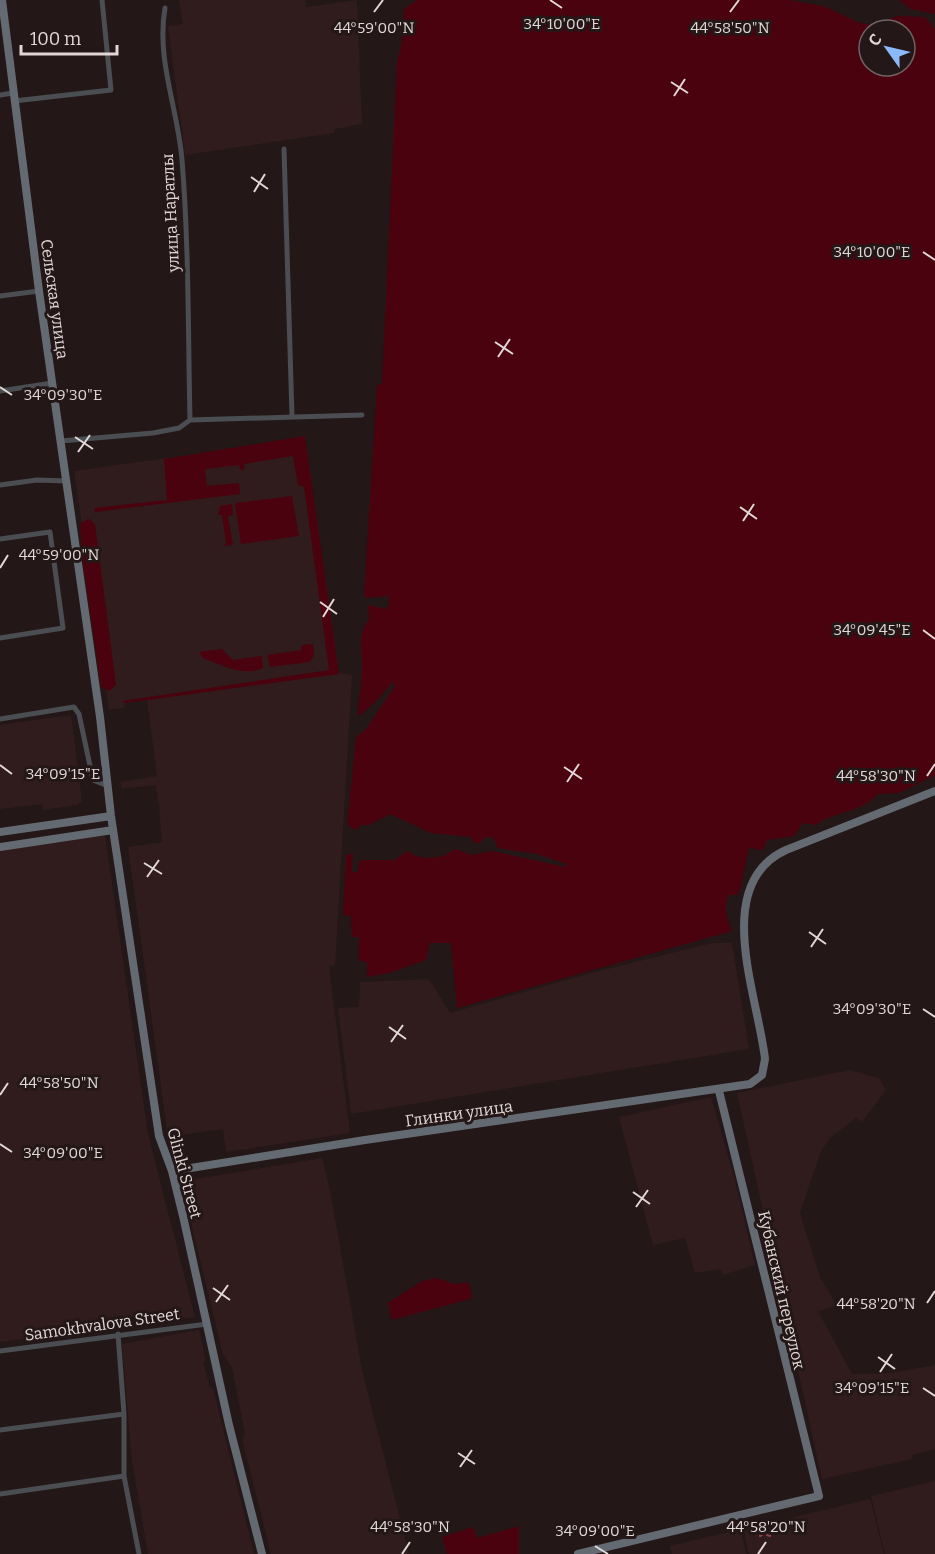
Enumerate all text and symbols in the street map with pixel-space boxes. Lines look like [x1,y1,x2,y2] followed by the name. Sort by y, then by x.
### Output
[524,15,600,33] text: 34°10'00"E
[21,18,117,56] scale bar
[857,18,917,78] north arrow
[334,19,414,37] text: 44°59'00"N
[690,19,770,37] text: 44°58'50"N
[30,28,81,50] text: 100 m
[864,30,886,49] text: С
[158,153,183,274] street label: улица Наратлы
[37,238,72,360] street label: Сельская улица
[834,243,910,261] text: 34°10'00"E
[24,386,102,404] text: 34°09'30"E
[19,546,99,564] text: 44°59'00"N
[833,621,911,639] text: 34°09'45"E
[26,765,100,783] text: 34°09'15"E
[836,767,916,785] text: 44°58'30"N
[833,1000,911,1018] text: 34°09'30"E
[19,1074,99,1092] text: 44°58'50"N
[404,1097,514,1130] street label: Глинки улица
[163,1126,206,1221] street label: Glinki Street
[23,1144,103,1162] text: 34°09'00"E
[754,1209,809,1372] street label: Кубанский переулок
[836,1295,916,1313] text: 44°58'20"N
[23,1304,181,1345] street label: Samokhvalova Street
[835,1379,909,1397] text: 34°09'15"E
[370,1518,450,1536] text: 44°58'30"N
[726,1518,806,1536] text: 44°58'20"N
[555,1522,635,1540] text: 34°09'00"E

